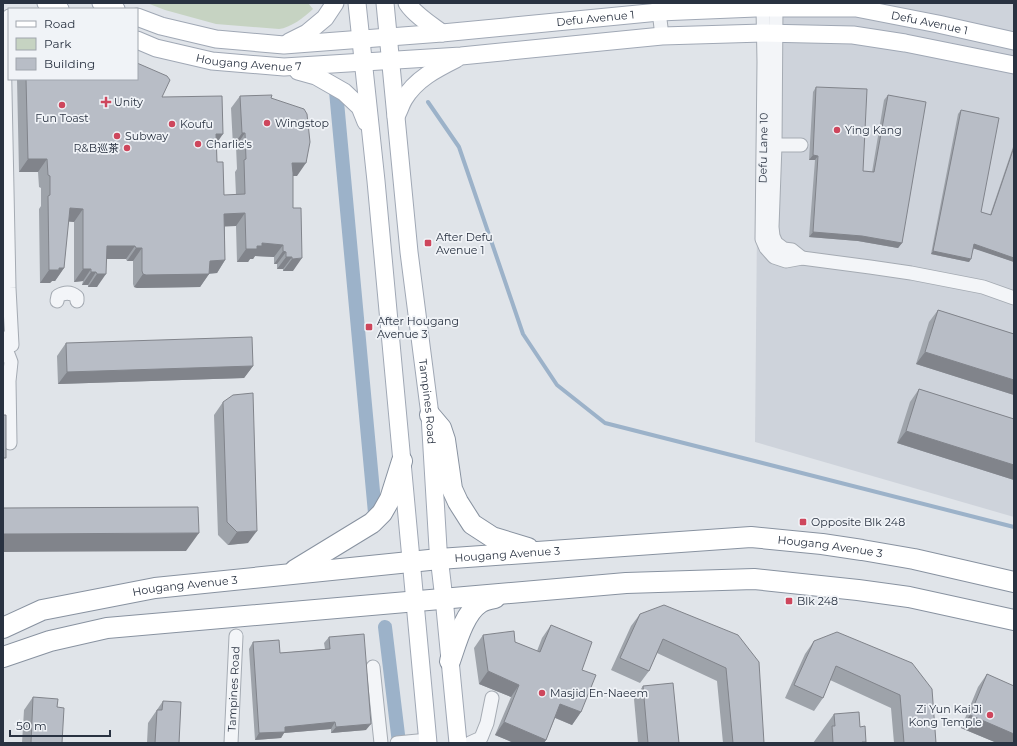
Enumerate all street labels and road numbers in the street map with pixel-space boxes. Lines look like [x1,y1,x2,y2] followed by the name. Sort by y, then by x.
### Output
[556,7,635,29] street label: Defu Avenue 1
[890,8,969,38] street label: Defu Avenue 1
[195,51,302,74] street label: Hougang Avenue 7
[755,112,771,184] street label: Defu Lane 10
[416,358,439,445] street label: Tampines Road
[777,533,884,560] street label: Hougang Avenue 3
[454,543,561,565] street label: Hougang Avenue 3
[131,573,238,599] street label: Hougang Avenue 3
[225,646,243,732] street label: Tampines Road

